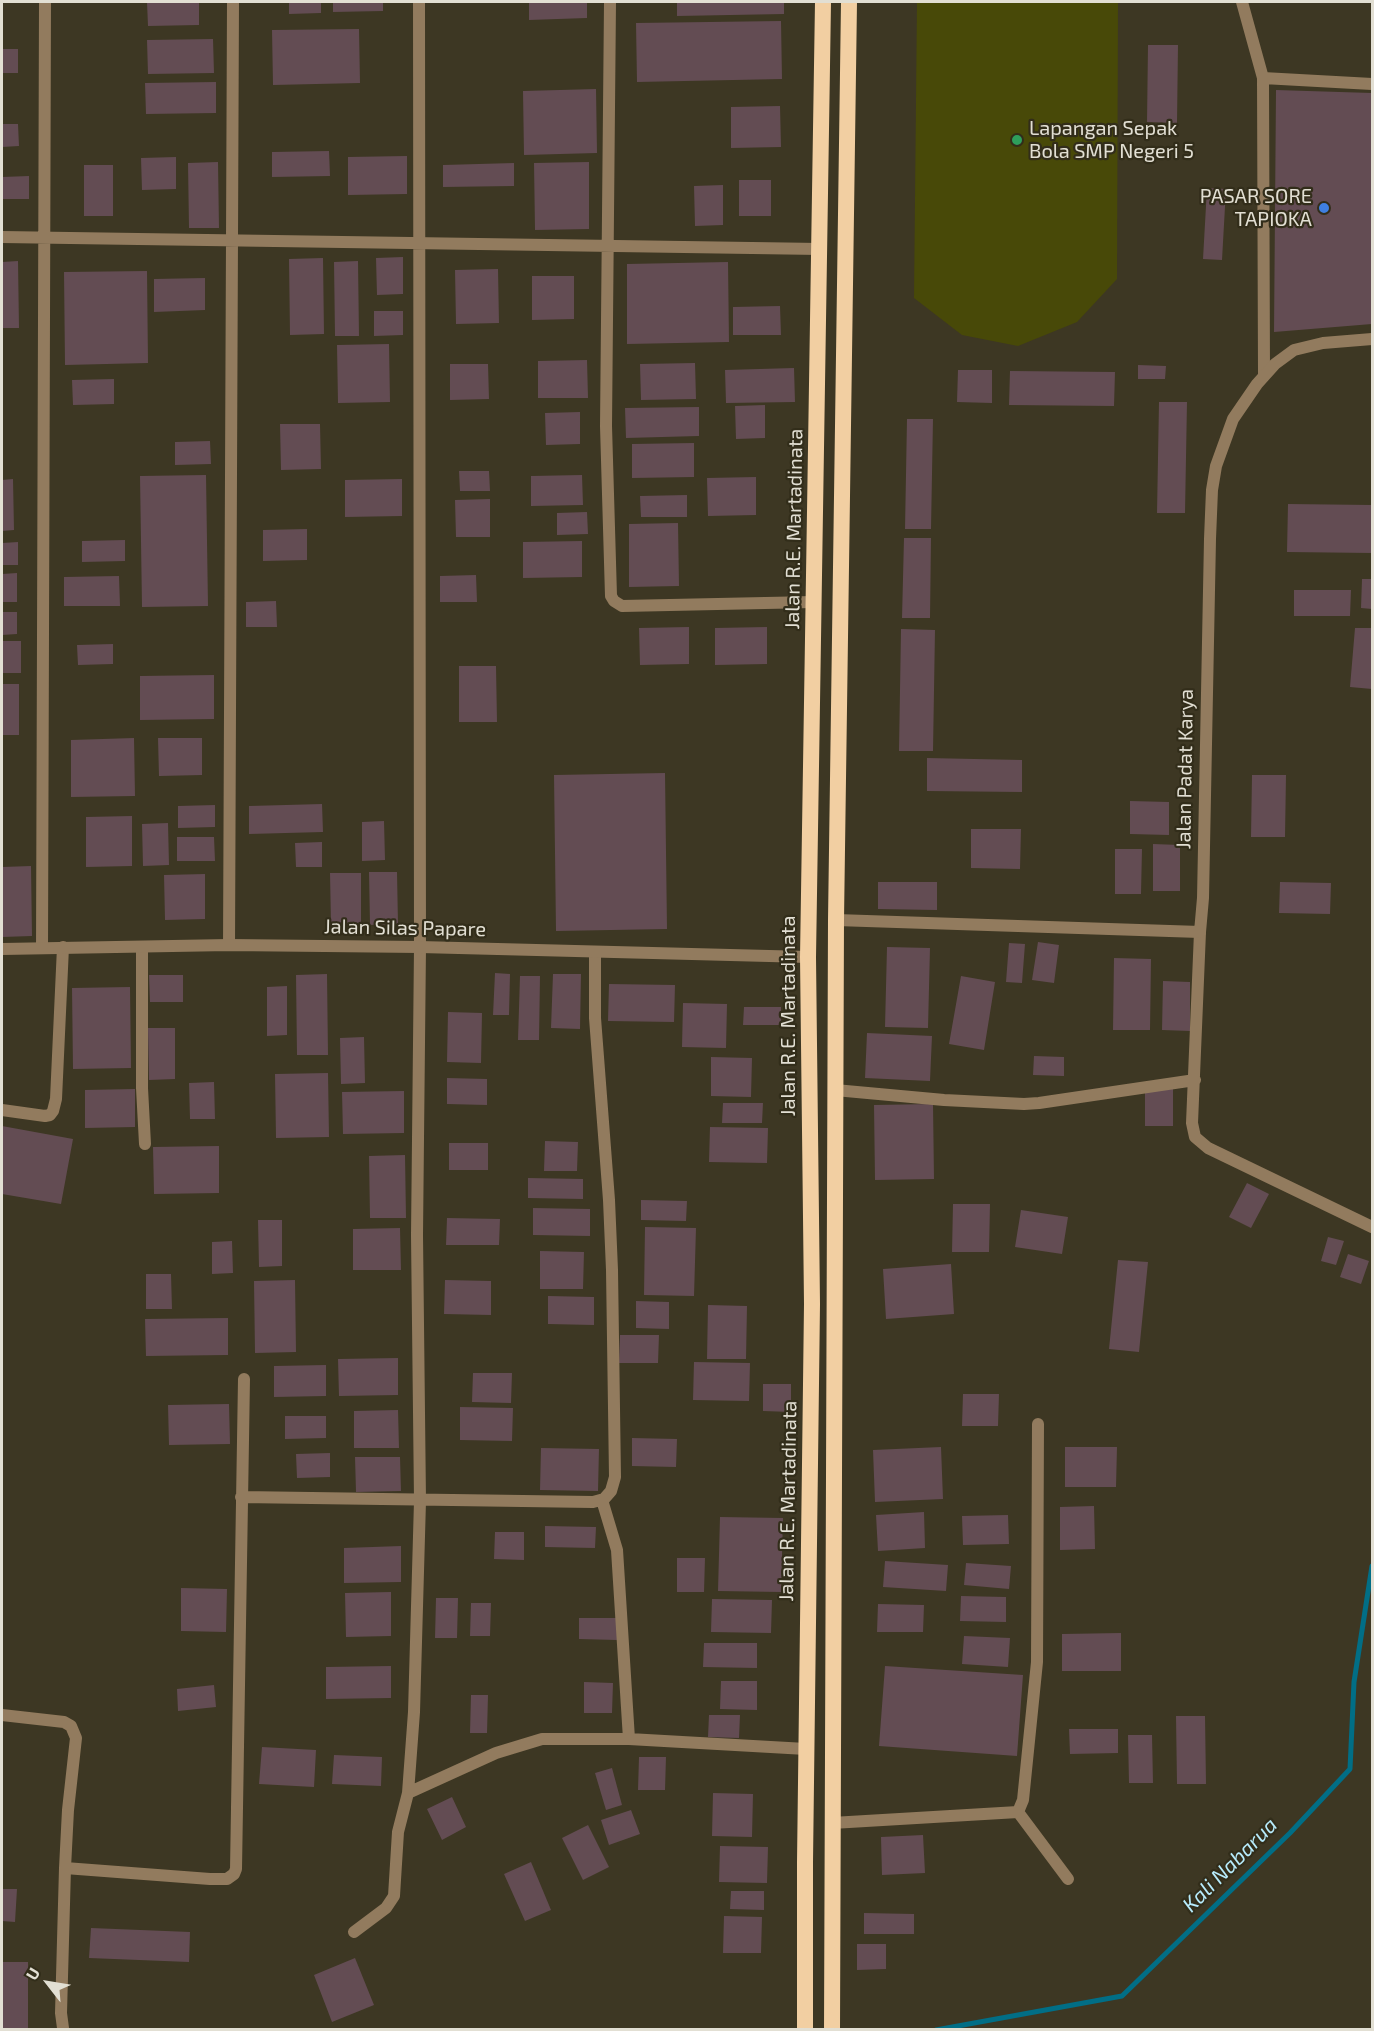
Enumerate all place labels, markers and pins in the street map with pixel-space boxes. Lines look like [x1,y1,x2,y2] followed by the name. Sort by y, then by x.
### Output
[1029,116,1194,163] place label: Lapangan Sepak Bola SMP Negeri 5
[1010,133,1024,147] marker: Lapangan Sepak Bola SMP Negeri 5
[1200,184,1312,231] place label: PASAR SORE TAPIOKA
[1317,201,1331,215] marker: PASAR SORE TAPIOKA

